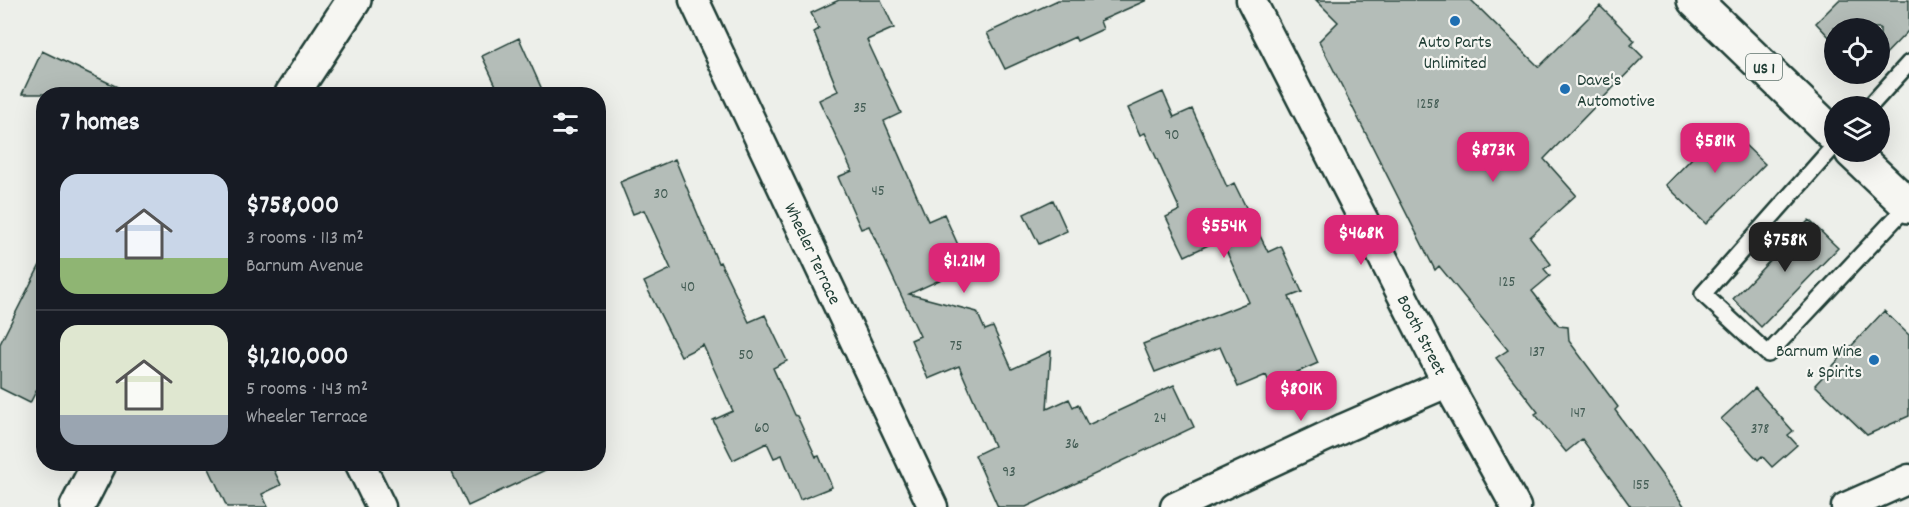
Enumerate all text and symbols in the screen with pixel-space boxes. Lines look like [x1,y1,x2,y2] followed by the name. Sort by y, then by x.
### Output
[1448,14,1462,28] marker: Auto Parts Unlimited
[1824,18,1890,162] map controls
[1824,18,1890,84] button: locate
[1418,31,1492,77] place label: Auto Parts Unlimited
[1746,54,1782,80] road number: US 1
[1577,69,1655,115] place label: Dave's Automotive
[1558,82,1572,96] marker: Dave's Automotive
[1417,94,1439,116] house number: 1258
[1824,96,1890,162] button: layers
[853,98,867,120] house number: 35
[60,105,140,142] text: 7 homes
[549,107,582,140] icon: filters
[1673,123,1757,174] pin: $581K
[1164,125,1180,147] house number: 90
[1694,128,1736,156] text: $581K
[1451,132,1535,183] pin: $873K
[1471,137,1515,165] text: $873K
[871,181,885,203] house number: 45
[654,184,668,206] house number: 30
[246,188,339,225] text: $758,000
[108,198,180,270] icon: home
[776,199,846,309] street label: Wheeler Terrace
[1182,208,1266,259] pin: $554K
[1201,213,1247,241] text: $554K
[1319,215,1403,266] pin: $468K
[1338,220,1384,248] text: $468K
[1743,222,1827,273] pin: $758K
[246,225,364,253] text: 3 rooms · 113 m²
[1763,227,1807,255] text: $758K
[915,243,1013,294] pin: $1.21M
[943,248,985,276] text: $1.21M
[246,253,363,281] text: Barnum Avenue
[1499,272,1515,294] house number: 125
[681,277,695,299] house number: 40
[1389,291,1451,381] street label: Booth Street
[950,336,962,358] house number: 75
[246,339,349,376] text: $1,210,000
[1776,340,1862,386] place label: Barnum Wine & Spirits
[1529,342,1545,364] house number: 137
[738,345,754,367] house number: 50
[108,349,180,421] icon: home
[1867,353,1881,367] marker: Barnum Wine & Spirits
[1259,371,1343,422] pin: $801K
[246,376,368,404] text: 5 rooms · 143 m²
[1280,376,1322,404] text: $801K
[1570,403,1586,425] house number: 147
[246,404,368,432] text: Wheeler Terrace
[1154,408,1166,430] house number: 24
[754,418,770,440] house number: 60
[1751,419,1769,441] house number: 378
[1065,434,1079,456] house number: 36
[1002,462,1016,484] house number: 93
[1632,475,1650,497] house number: 155

